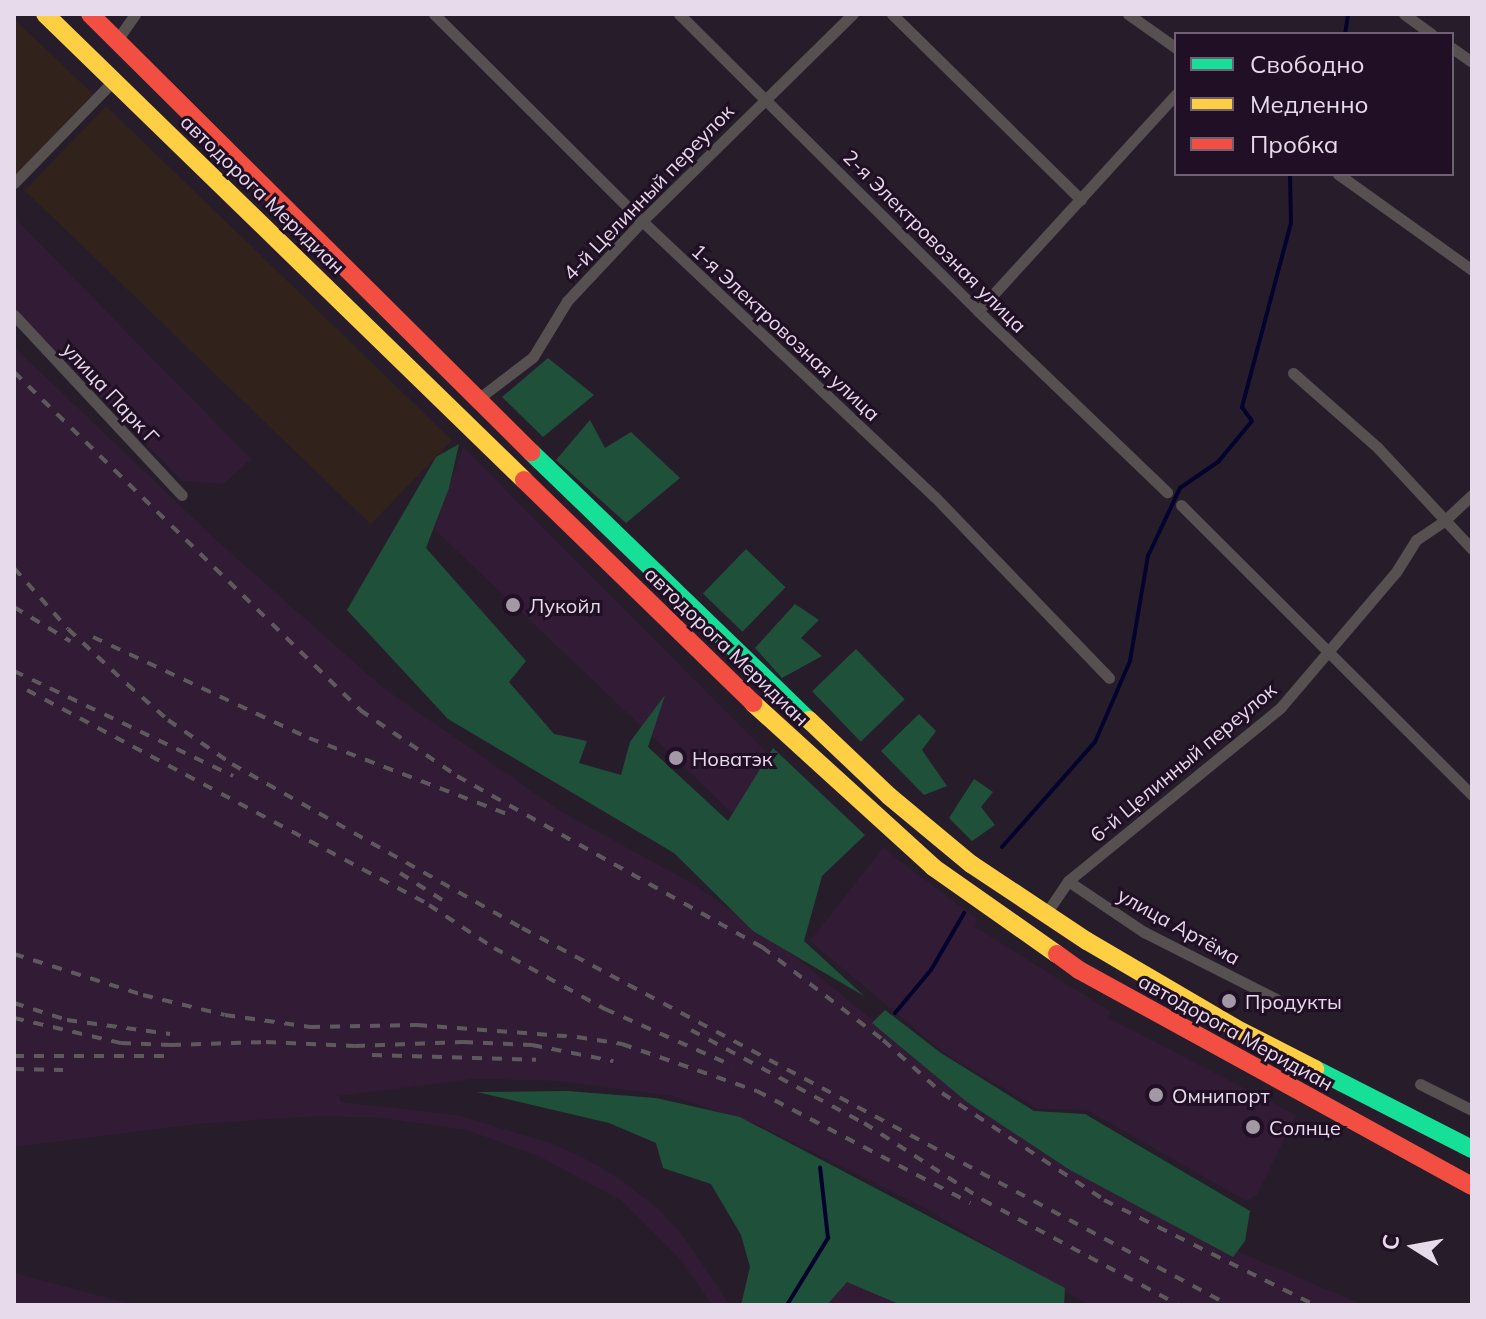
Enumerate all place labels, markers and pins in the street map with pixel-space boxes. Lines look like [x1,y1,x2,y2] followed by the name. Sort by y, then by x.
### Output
[529,593,601,617] place label: Лукойл
[504,596,522,614] marker: Лукойл
[692,746,773,770] place label: Новатэк
[667,749,685,767] marker: Новатэк
[1245,989,1342,1013] place label: Продукты
[1220,992,1238,1010] marker: Продукты
[1172,1083,1270,1107] place label: Омнипорт
[1147,1086,1165,1104] marker: Омнипорт
[1269,1115,1341,1139] place label: Солнце
[1244,1118,1262,1136] marker: Солнце

